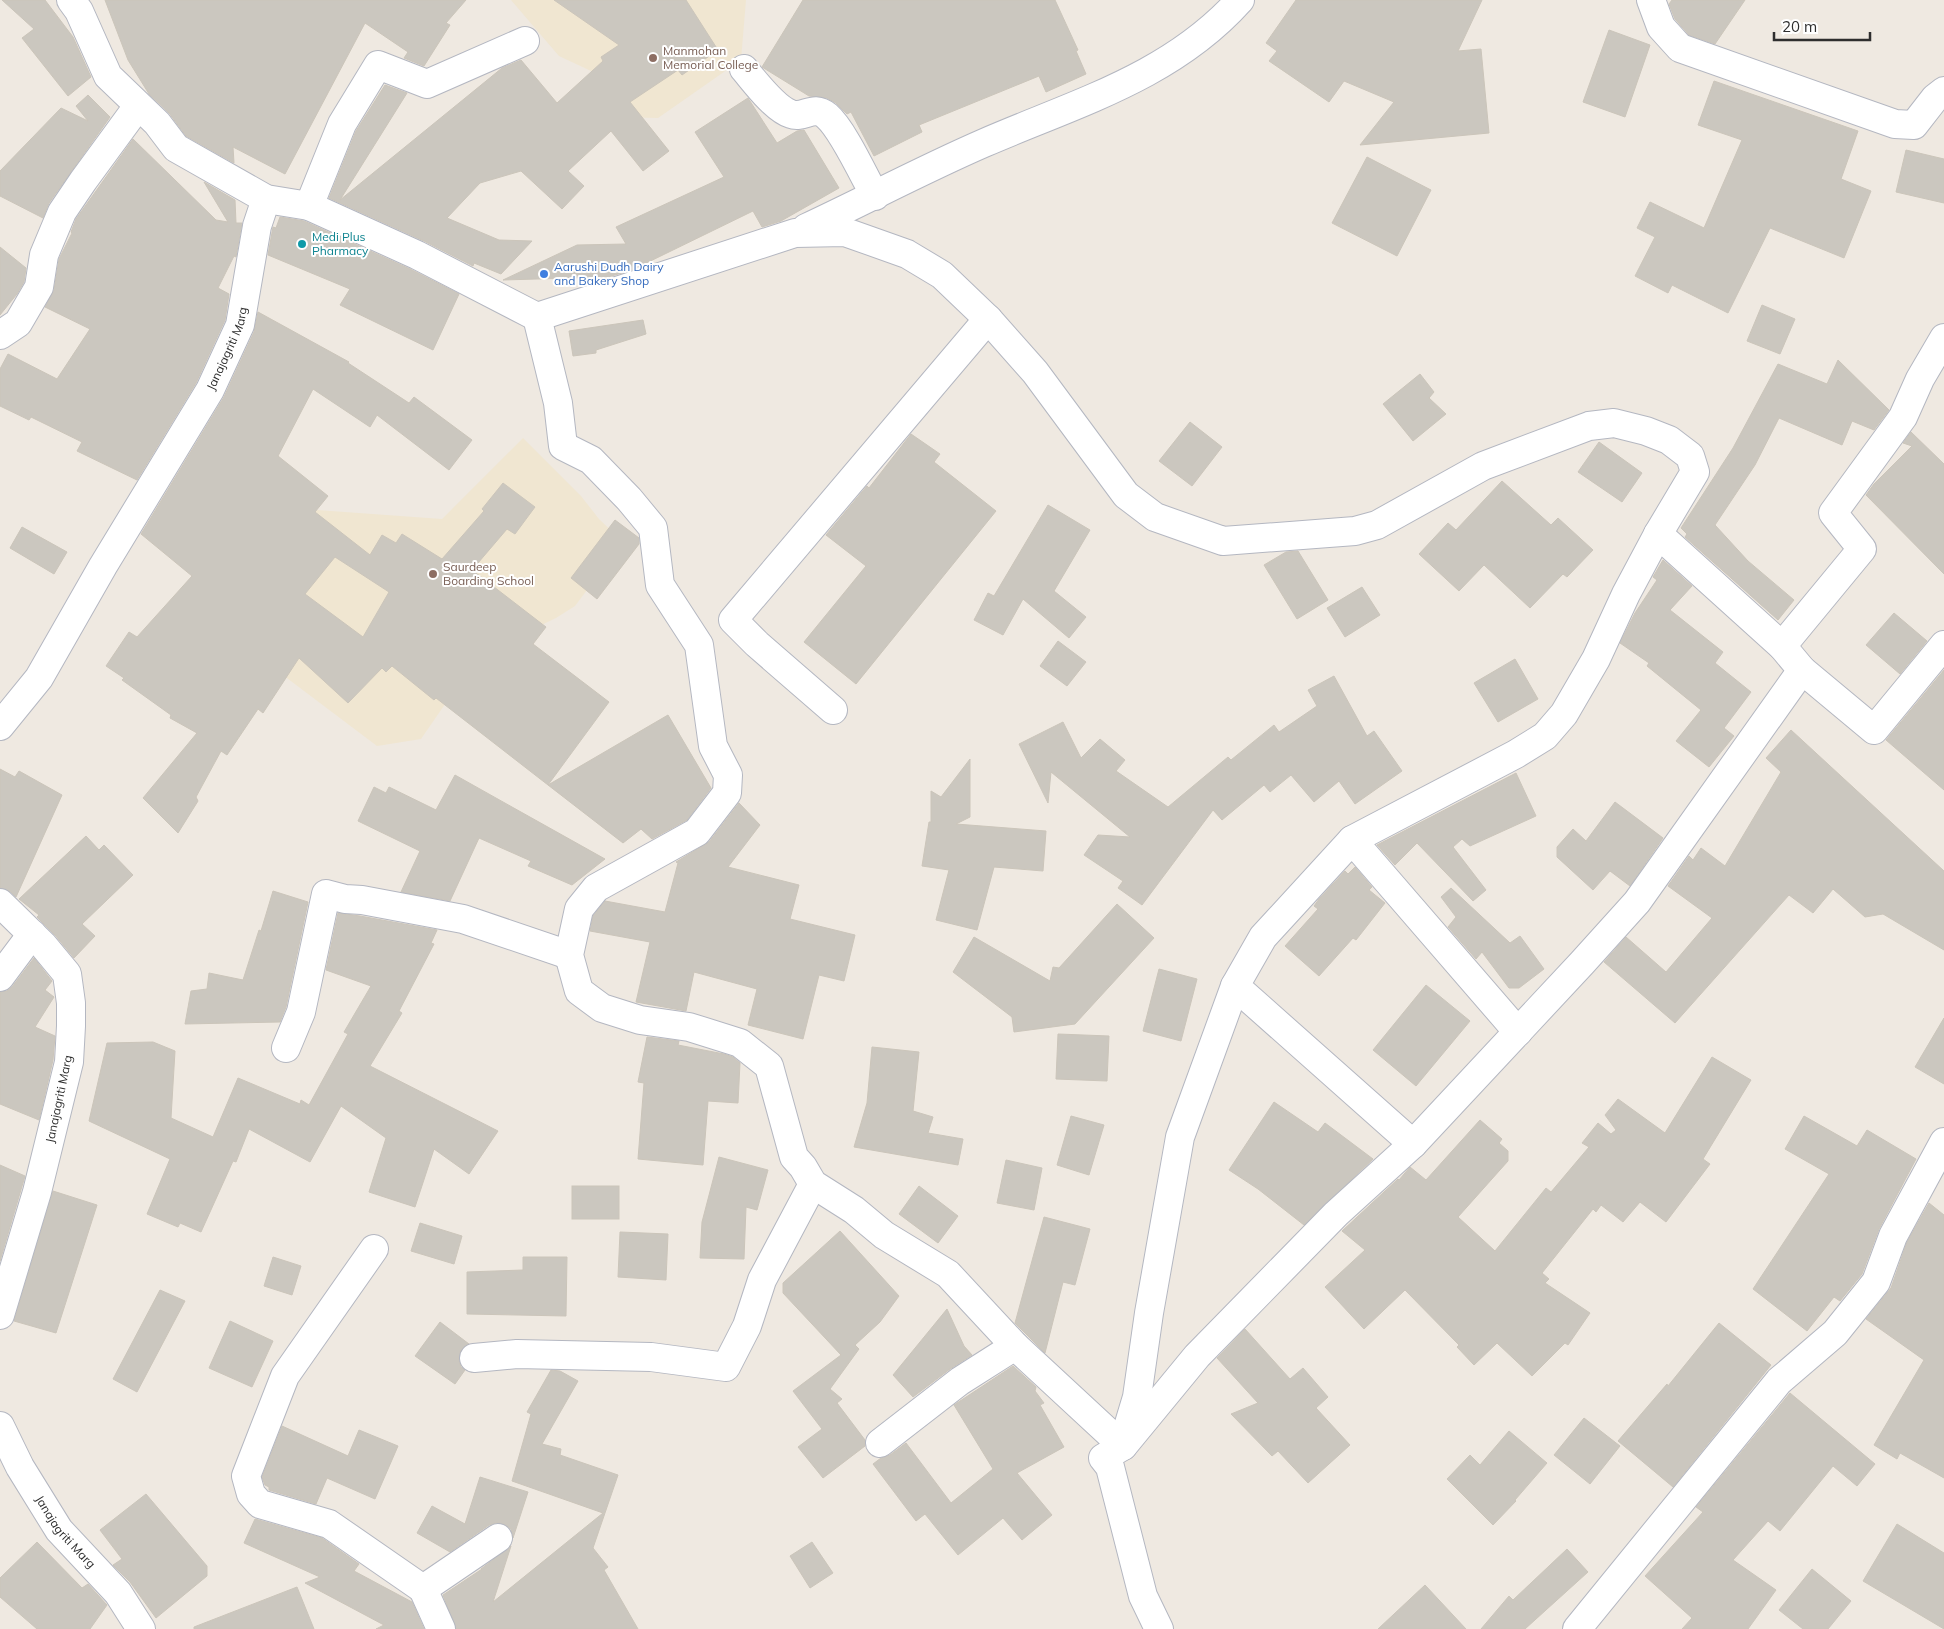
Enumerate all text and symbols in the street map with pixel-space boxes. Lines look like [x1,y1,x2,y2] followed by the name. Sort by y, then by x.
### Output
[1774,10,1870,42] scale bar
[1782,17,1817,36] text: 20 m
[663,43,758,72] place label: Manmohan Memorial College
[647,52,659,64] marker: Manmohan Memorial College
[312,229,369,258] place label: Medi Plus Pharmacy
[296,238,308,250] marker: Medi Plus Pharmacy
[554,259,664,288] place label: Aarushi Dudh Dairy and Bakery Shop
[538,268,550,280] marker: Aarushi Dudh Dairy and Bakery Shop
[203,306,250,392] street label: Janajagriti Marg
[443,559,534,588] place label: Saurdeep Boarding School
[427,568,439,580] marker: Saurdeep Boarding School
[42,1054,75,1144] street label: Janajagriti Marg
[32,1492,99,1571] street label: Janajagriti Marg

